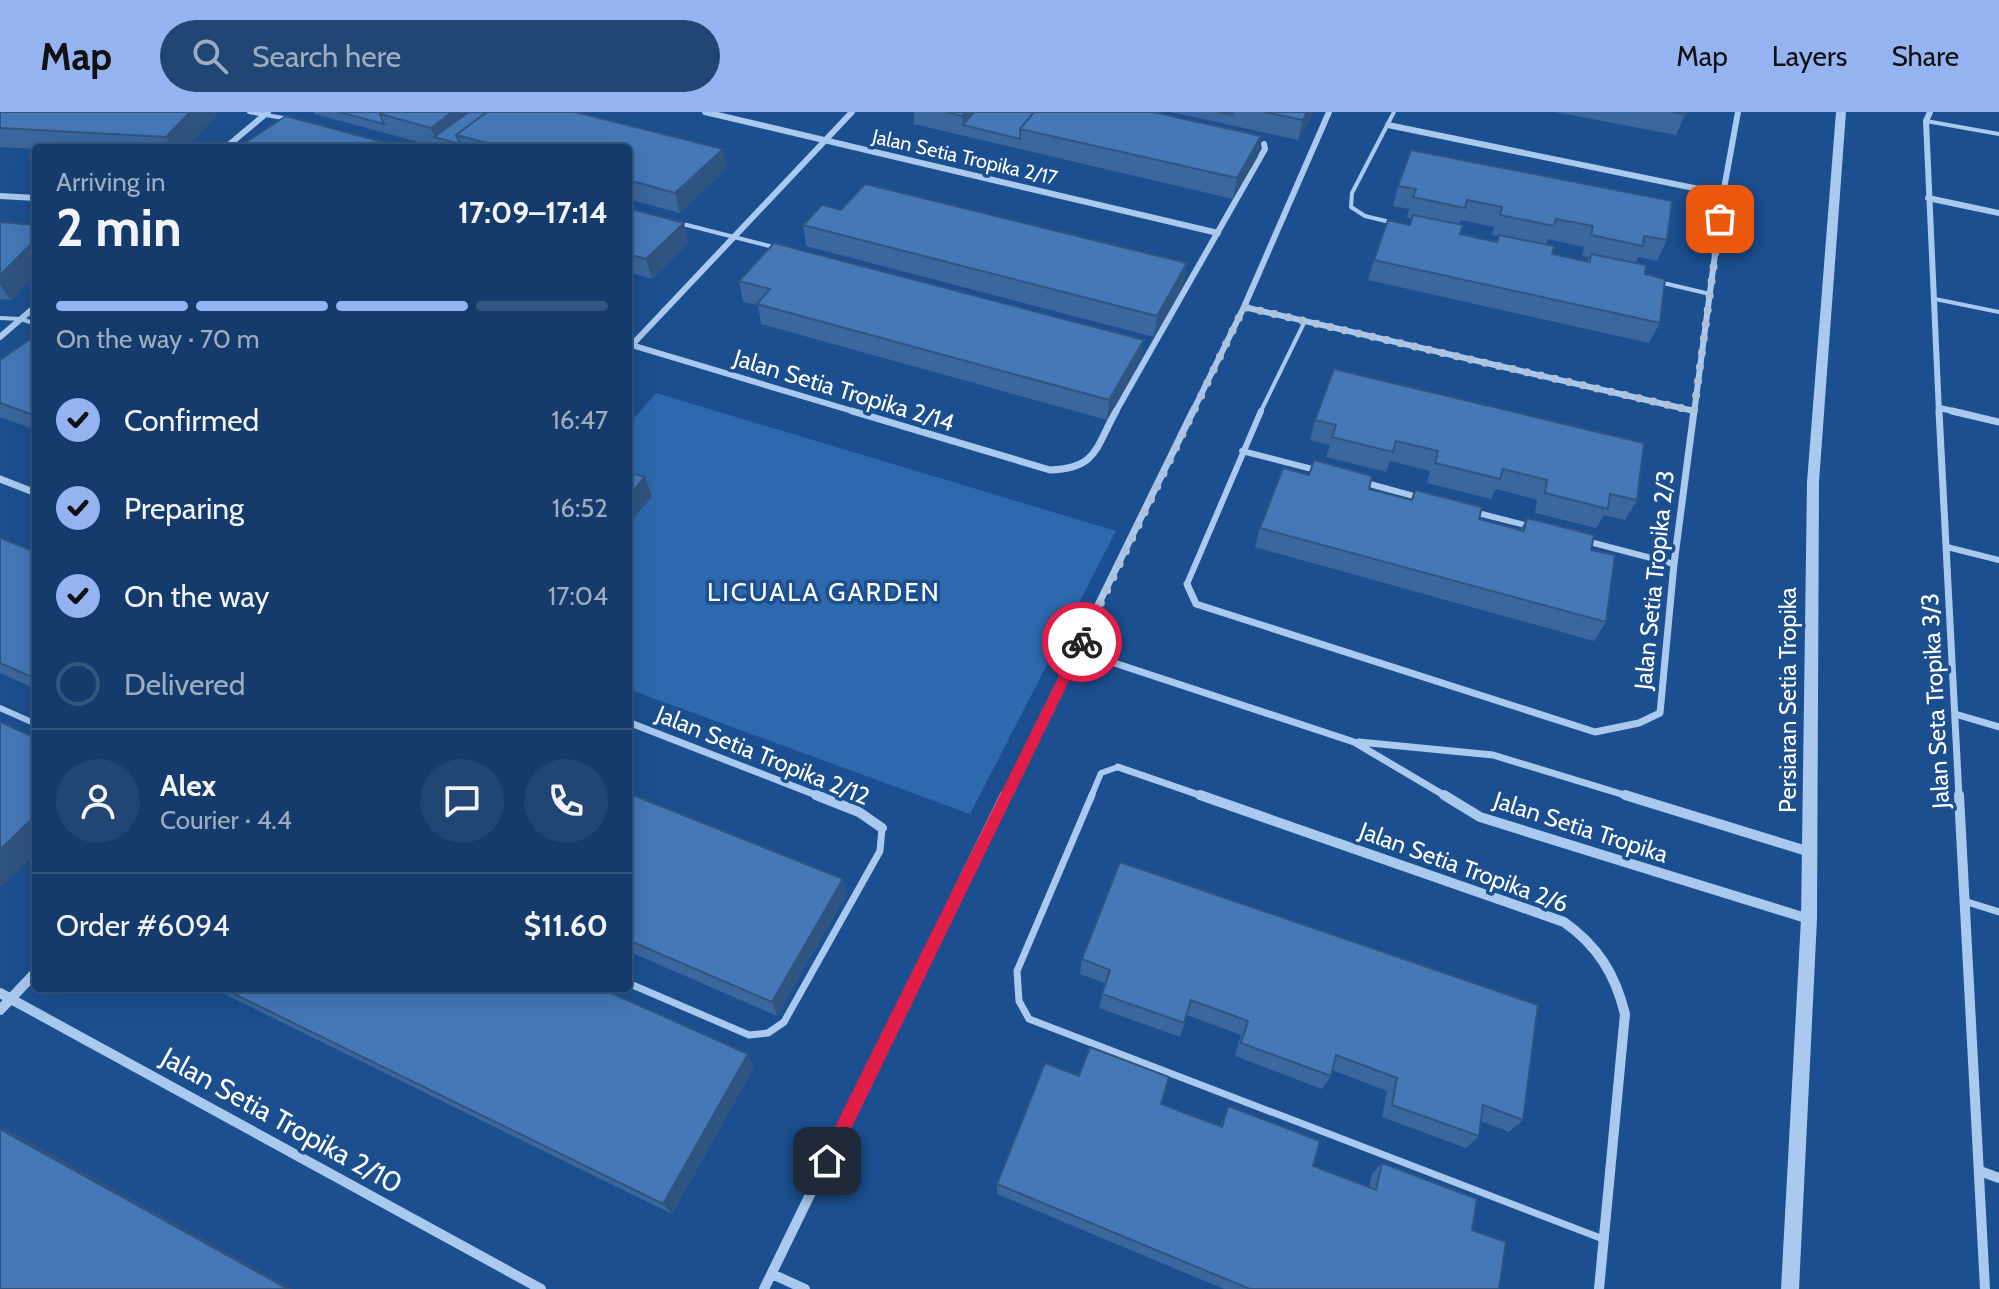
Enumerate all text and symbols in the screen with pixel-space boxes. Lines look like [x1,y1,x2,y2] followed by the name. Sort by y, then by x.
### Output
[160,20,720,92] search box
[40,33,112,80] text: Map
[188,34,232,78] icon: search
[252,38,401,75] text: Search here
[1676,39,1728,73] text: Map
[1772,39,1847,73] text: Layers
[1891,39,1959,73] text: Share
[869,124,1060,190] street label: Jalan Setia Tropika 2/17
[56,166,166,198] text: Arriving in
[1686,185,1754,253] pin
[458,194,608,231] text: 17:09–17:14
[56,196,182,259] text: 2 min
[1698,197,1742,241] icon: bag
[56,323,260,355] text: On the way · 70 m
[729,342,958,437] street label: Jalan Setia Tropika 2/14
[56,398,100,442] icon: check
[124,402,259,439] text: Confirmed
[551,404,608,436] text: 16:47
[1628,469,1680,692] street label: Jalan Setia Tropika 2/3
[56,486,100,530] icon: check
[124,490,244,527] text: Preparing
[552,492,608,524] text: 16:52
[56,574,100,618] icon: check
[707,576,941,608] district label: LICUALA GARDEN
[124,578,269,615] text: On the way
[548,580,608,612] text: 17:04
[1773,587,1802,813] street label: Persiaran Setia Tropika
[1915,593,1955,810] street label: Jalan Seta Tropika 3/3
[1042,602,1122,682] courier
[1060,620,1104,664] icon: bike
[124,666,245,703] text: Delivered
[651,699,874,811] street label: Jalan Setia Tropika 2/12
[56,759,140,843] button: person
[420,759,504,843] button: chat
[524,759,608,843] button: phone
[160,767,216,804] text: Alex
[1489,785,1672,869] street label: Jalan Setia Tropika
[160,804,292,836] text: Courier · 4.4
[1355,815,1572,918] street label: Jalan Setia Tropika 2/6
[56,907,230,944] text: Order #6094
[524,907,608,944] text: $11.60
[155,1039,409,1200] street label: Jalan Setia Tropika 2/10
[793,1127,861,1195] pin
[805,1139,849,1183] icon: home

